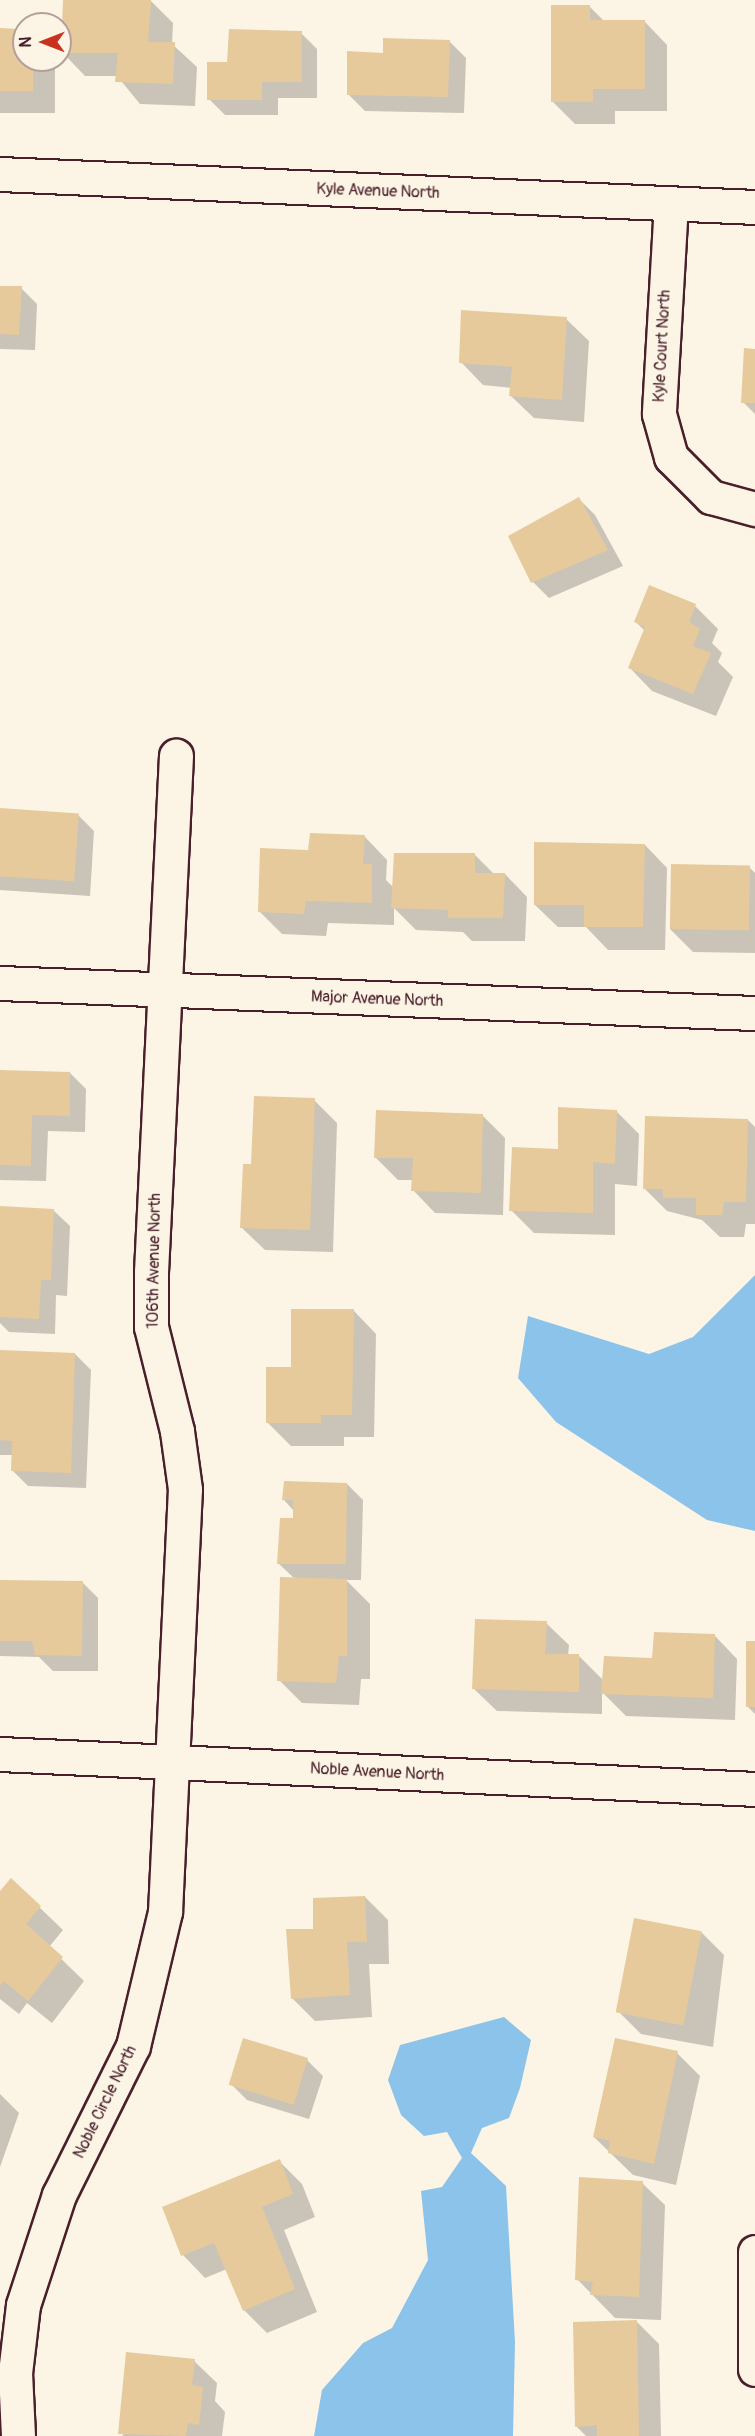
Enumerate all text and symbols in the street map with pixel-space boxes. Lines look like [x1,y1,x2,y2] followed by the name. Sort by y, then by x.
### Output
[12,12,72,72] north arrow
[16,37,36,47] text: N
[316,179,440,203] street label: Kyle Avenue North
[649,289,675,403] street label: Kyle Court North
[311,987,443,1011] street label: Major Avenue North
[143,1193,165,1329] street label: 106th Avenue North
[310,1759,444,1785] street label: Noble Avenue North
[69,2042,141,2162] street label: Noble Circle North

